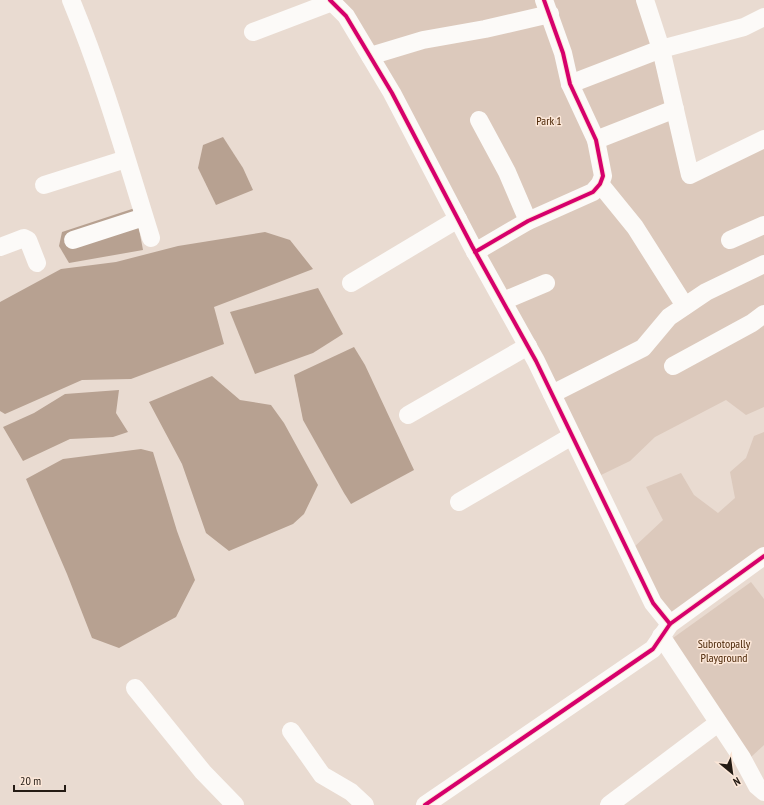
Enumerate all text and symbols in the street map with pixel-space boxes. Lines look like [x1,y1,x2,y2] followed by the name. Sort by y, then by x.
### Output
[536,113,562,128] park label: Park 1
[698,636,751,665] park label: Subrotopally Playground
[712,753,752,793] north arrow
[14,767,65,793] scale bar
[20,773,41,788] text: 20 m
[731,774,743,789] text: N

